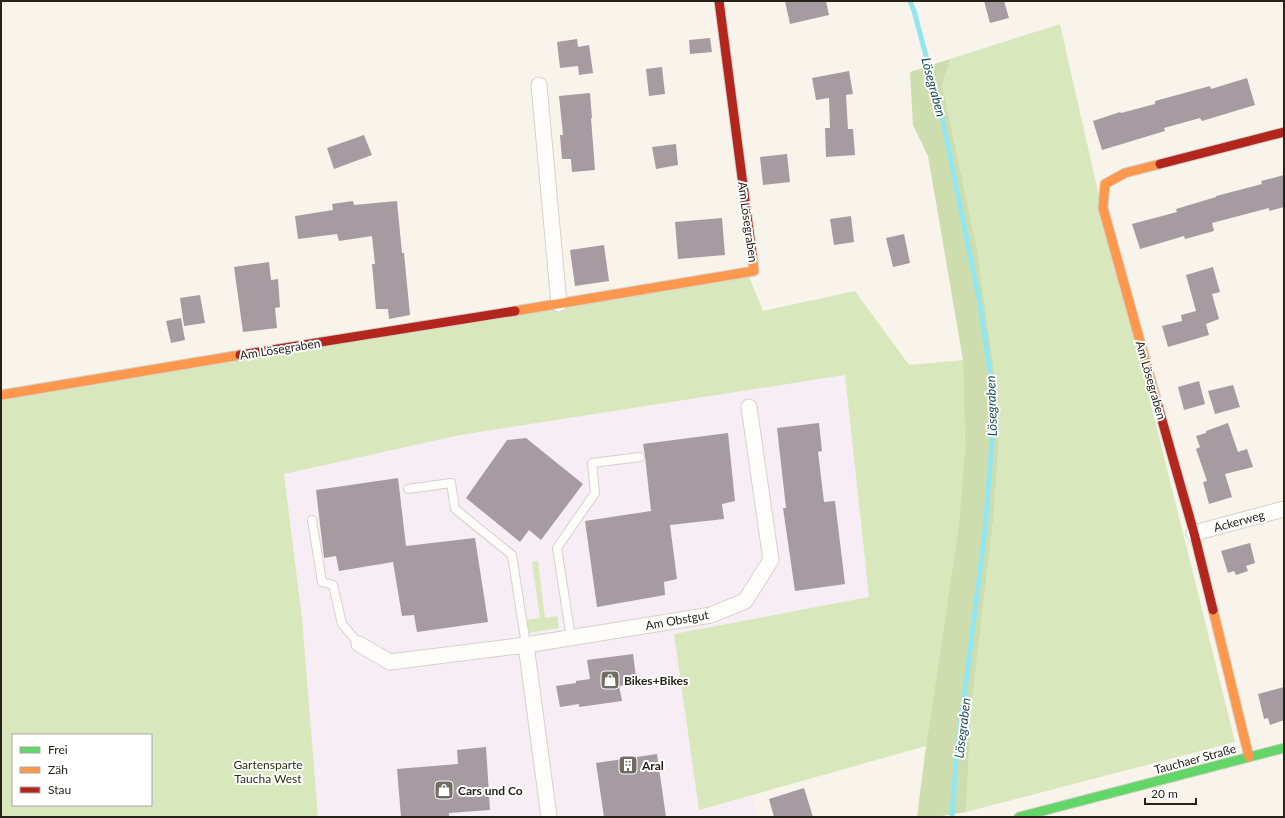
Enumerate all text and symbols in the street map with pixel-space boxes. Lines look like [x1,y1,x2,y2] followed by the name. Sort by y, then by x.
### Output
[918,56,950,119] water label: Lösegraben
[735,181,761,263] street label: Am Lösegraben
[239,335,321,363] street label: Am Lösegraben
[1133,339,1169,421] street label: Am Lösegraben
[982,375,1000,437] water label: Lösegraben
[1212,507,1266,535] street label: Ackerweg
[644,607,710,633] street label: Am Obstgut
[599,669,621,691] shop icon: Bikes+Bikes
[624,673,688,688] place label: Bikes+Bikes
[950,697,974,759] water label: Lösegraben
[12,734,152,806] legend
[1152,741,1238,777] street label: Tauchaer Straße
[48,742,68,757] text: Frei
[617,754,639,776] building icon: Aral
[233,757,303,786] park label: Gartensparte Taucha West
[641,758,664,773] place label: Aral
[48,762,68,777] text: Zäh
[433,779,455,801] shop icon: Cars und Co
[1145,780,1196,806] scale bar
[48,782,71,797] text: Stau
[458,783,523,798] place label: Cars und Co
[1151,786,1178,801] text: 20 m

